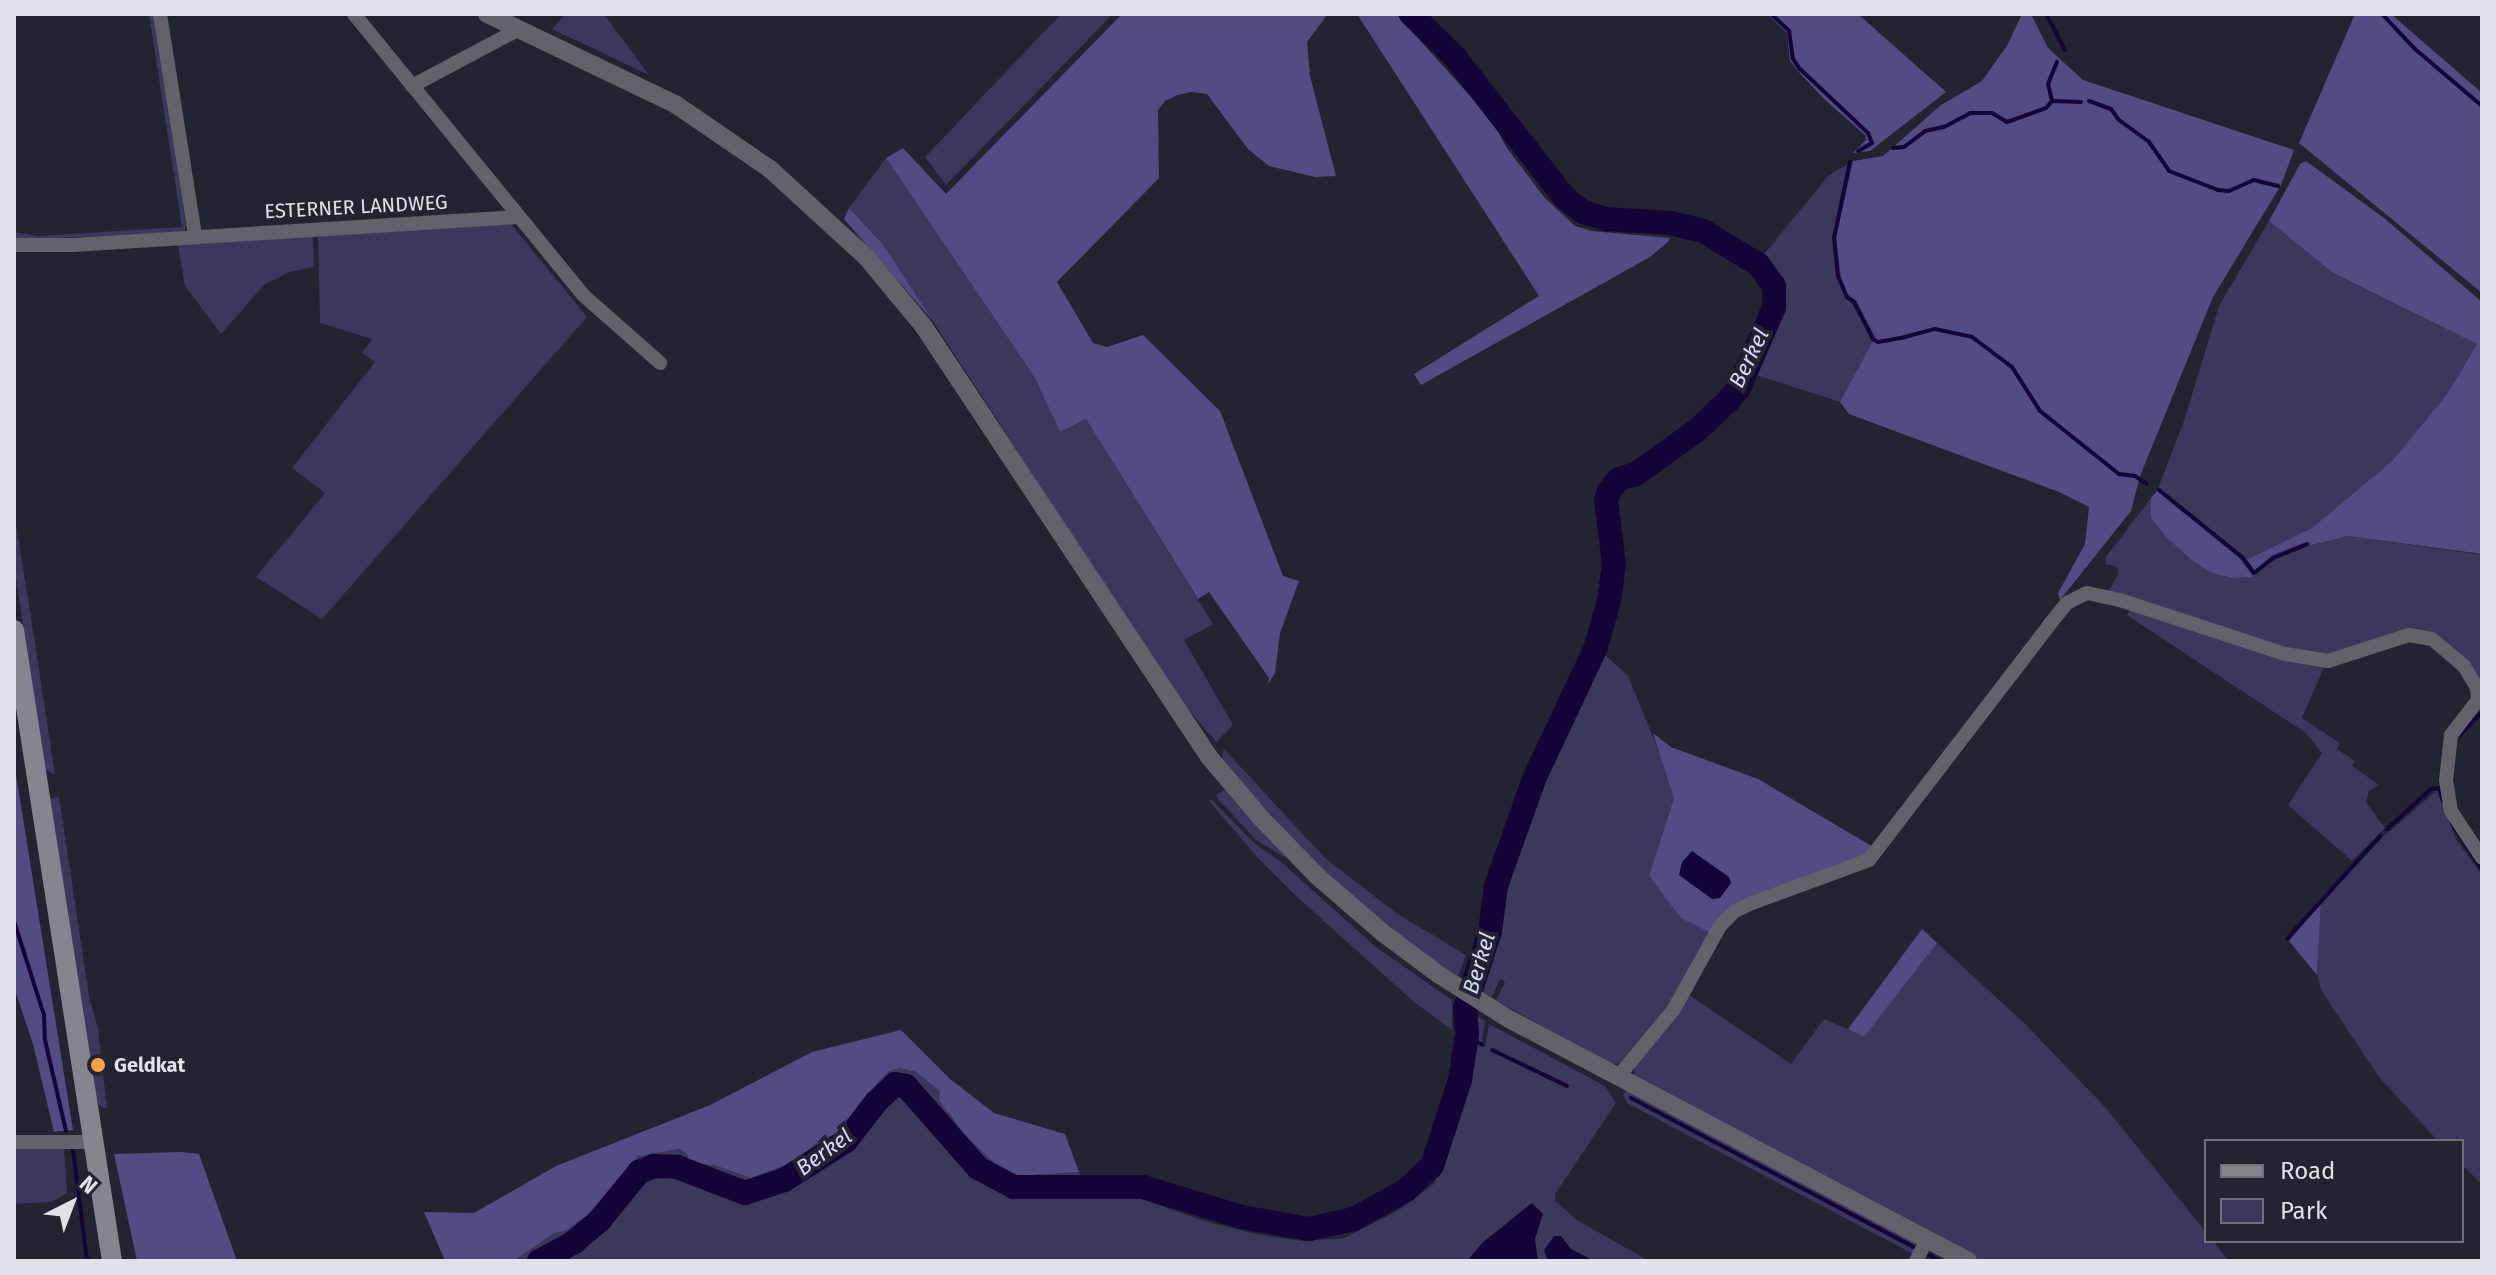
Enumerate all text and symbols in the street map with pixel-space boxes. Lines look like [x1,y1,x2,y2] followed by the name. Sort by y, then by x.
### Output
[264,190,448,224] street label: ESTERNER LANDWEG
[1723,324,1775,392] water label: Berkel
[1457,929,1501,997] water label: Berkel
[114,1053,185,1077] place label: Geldkat
[89,1056,107,1074] marker: Geldkat
[791,1123,857,1181] water label: Berkel
[2204,1139,2464,1243] legend
[2280,1157,2335,1185] text: Road
[32,1163,112,1243] north arrow
[74,1170,103,1200] text: N
[2280,1197,2327,1225] text: Park

